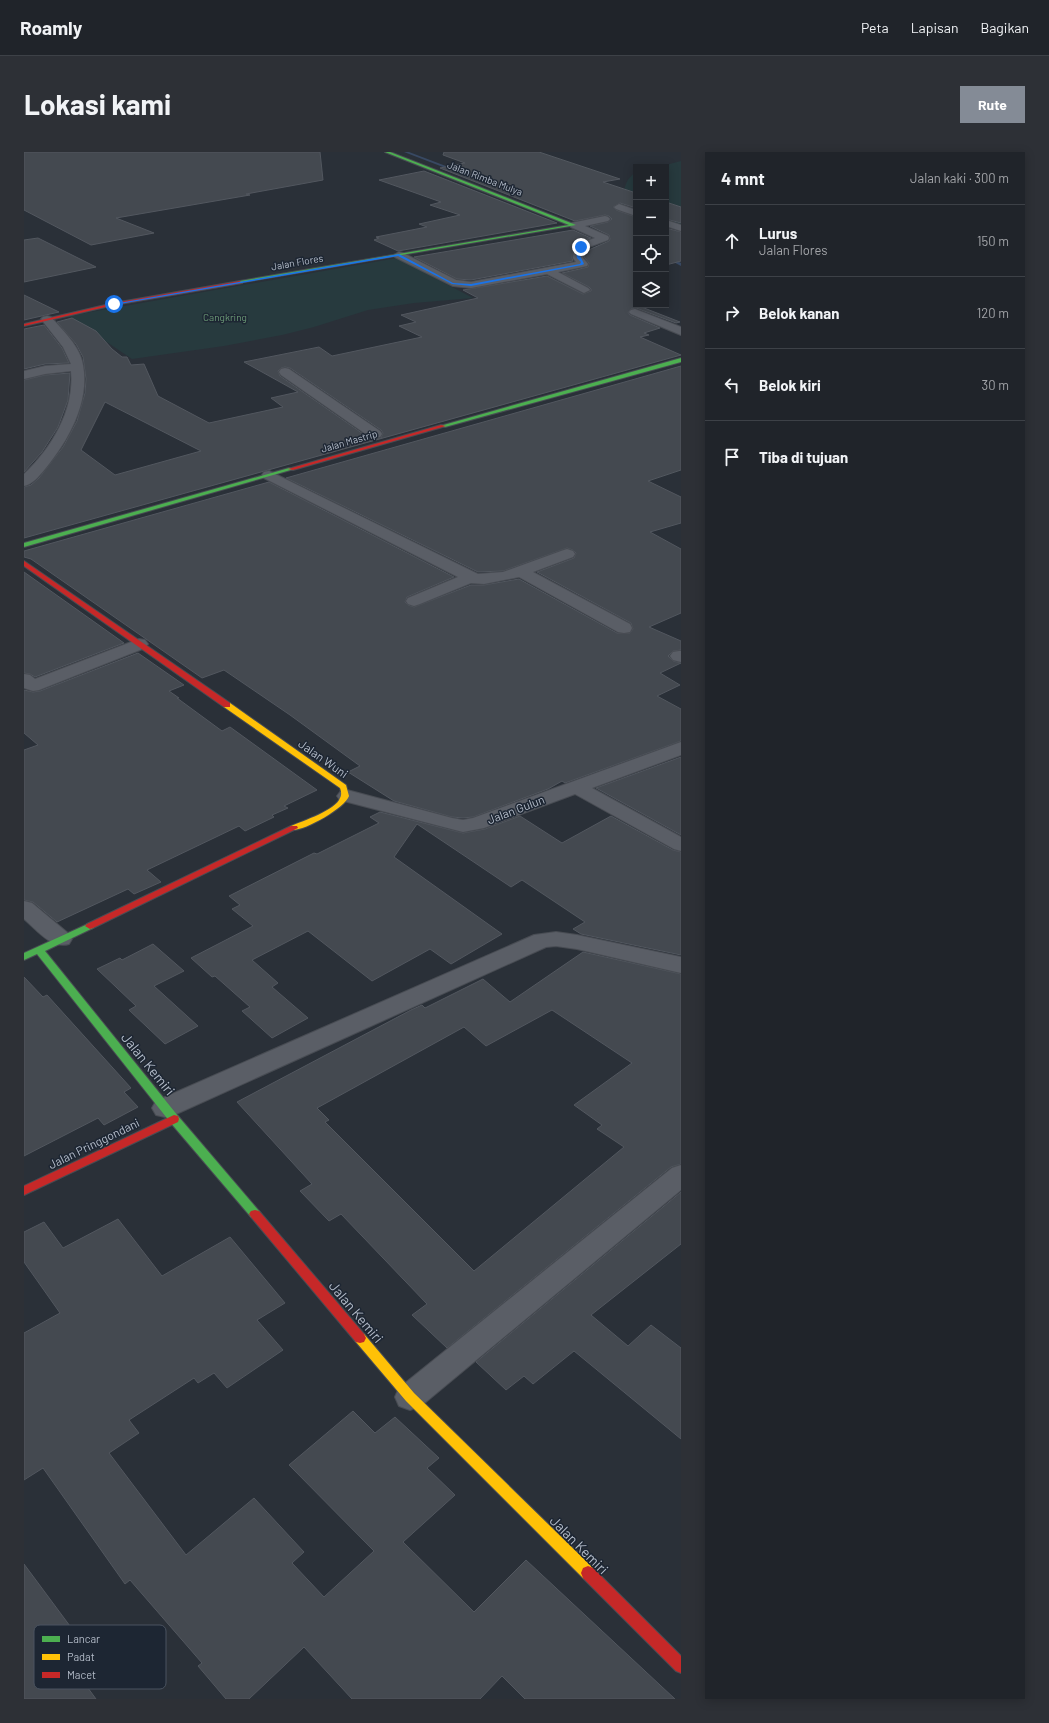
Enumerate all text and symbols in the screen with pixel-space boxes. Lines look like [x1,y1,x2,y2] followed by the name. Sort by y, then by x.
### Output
[20,16,82,39] text: Roamly
[861,19,889,36] text: Peta
[911,19,959,36] text: Lapisan
[981,19,1029,36] text: Bagikan
[960,86,1025,123] button: Rute
[24,87,171,121] text: Lokasi kami
[446,158,524,198] street label: Jalan Rimba Mulya
[633,164,669,308] map controls
[633,164,669,200] button: +
[721,168,765,188] text: 4 mnt
[910,170,1009,186] text: Jalan kaki · 300 m
[633,200,669,236] button: −
[759,224,797,242] text: Lurus
[721,230,743,252] icon: ahead
[977,233,1009,249] text: 150 m
[633,236,669,272] button: locate
[572,238,590,256] route end
[759,242,828,258] text: Jalan Flores
[270,251,324,272] street label: Jalan Flores
[633,272,669,308] button: layers
[105,295,123,313] route start
[721,302,743,324] icon: right
[759,304,839,322] text: Belok kanan
[977,305,1009,321] text: 120 m
[203,311,247,323] park label: Cangkring
[721,374,743,396] icon: left
[759,376,821,394] text: Belok kiri
[982,377,1009,393] text: 30 m
[319,427,379,455] street label: Jalan Mastrip
[721,446,743,468] icon: arrive
[759,448,848,466] text: Tiba di tujuan
[296,736,351,780] street label: Jalan Wuni
[485,792,546,826] street label: Jalan Gulun
[118,1029,179,1098] street label: Jalan Kemiri
[46,1115,141,1171] street label: Jalan Pringgondani
[326,1277,387,1346] street label: Jalan Kemiri
[547,1512,612,1577] street label: Jalan Kemiri
[34,1625,166,1689] legend
[67,1632,100,1645] text: Lancar
[67,1650,95,1663] text: Padat
[67,1668,96,1681] text: Macet

